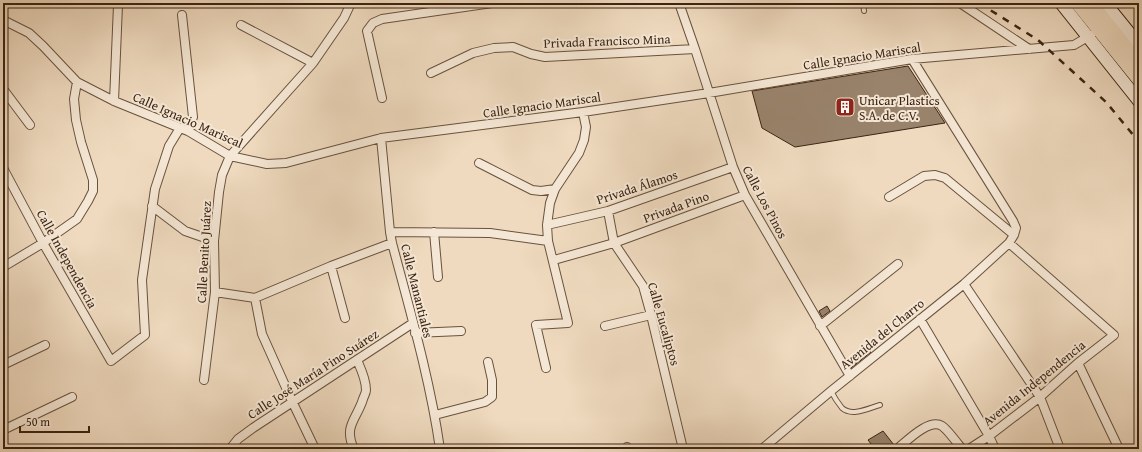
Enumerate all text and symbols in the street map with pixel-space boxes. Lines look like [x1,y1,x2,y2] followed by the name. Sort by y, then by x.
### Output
[543,29,672,53] street label: Privada Francisco Mina
[802,37,923,75] street label: Calle Ignacio Mariscal
[130,87,246,153] street label: Calle Ignacio Mariscal
[482,87,602,123] street label: Calle Ignacio Mariscal
[859,91,940,125] place label: Unicar Plastics S.A. de C.V.
[834,96,856,118] building icon: Unicar Plastics S.A. de C.V.
[738,162,792,242] street label: Calle Los Pinos
[594,165,680,209] street label: Privada Álamos
[640,186,712,228] street label: Privada Pino
[192,200,216,304] street label: Calle Benito Juárez
[32,206,102,313] street label: Calle Independencia
[396,242,438,340] street label: Calle Manantiales
[643,280,685,368] street label: Calle Eucaliptos
[836,294,929,374] street label: Avenida del Charro
[244,324,383,424] street label: Calle José María Pino Suárez
[979,335,1090,430] street label: Avenida Independencia
[20,408,89,434] scale bar
[26,413,50,430] text: 50 m

